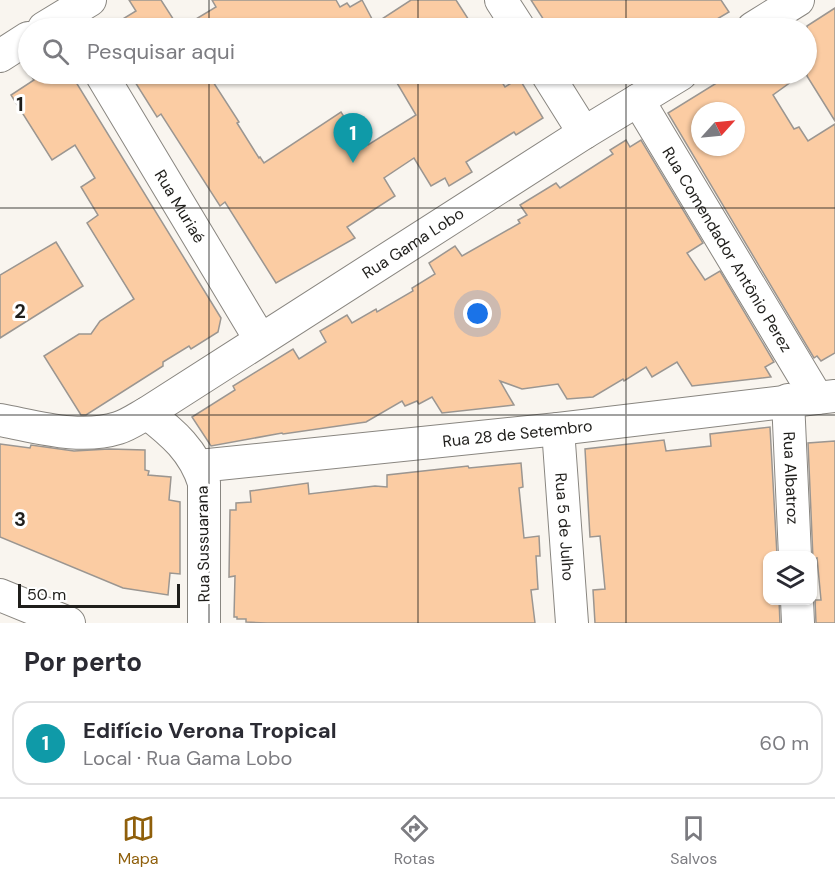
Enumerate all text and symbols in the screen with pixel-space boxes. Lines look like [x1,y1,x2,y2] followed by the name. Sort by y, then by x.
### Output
[18,18,817,84] search box
[39,35,72,68] icon: search
[87,37,235,66] text: Pesquisar aqui
[16,91,24,117] text: 1
[691,102,745,156] north arrow
[334,114,372,163] pin: 1
[658,143,797,356] street label: Rua Comendador Antônio Perez
[150,166,210,247] street label: Rua Muriaé
[358,202,468,283] street label: Rua Gama Lobo
[14,298,26,324] text: 2
[463,299,492,328] your location
[441,414,593,451] street label: Rua 28 de Setembro
[779,431,804,525] street label: Rua Albatroz
[551,472,579,582] street label: Rua 5 de Julho
[191,486,215,602] street label: Rua Sussuarana
[14,506,26,532] text: 3
[763,551,817,605] map controls
[763,551,817,605] button: layers
[18,581,180,608] scale bar
[27,584,66,605] text: 50 m
[24,645,142,679] text: Por perto
[83,716,337,745] text: Edifício Verona Tropical
[42,730,49,756] text: 1
[760,730,809,756] text: 60 m
[83,745,292,771] text: Local · Rua Gama Lobo
[118,812,159,869] tab: Mapa
[394,812,435,869] tab: Rotas
[670,812,717,869] tab: Salvos

